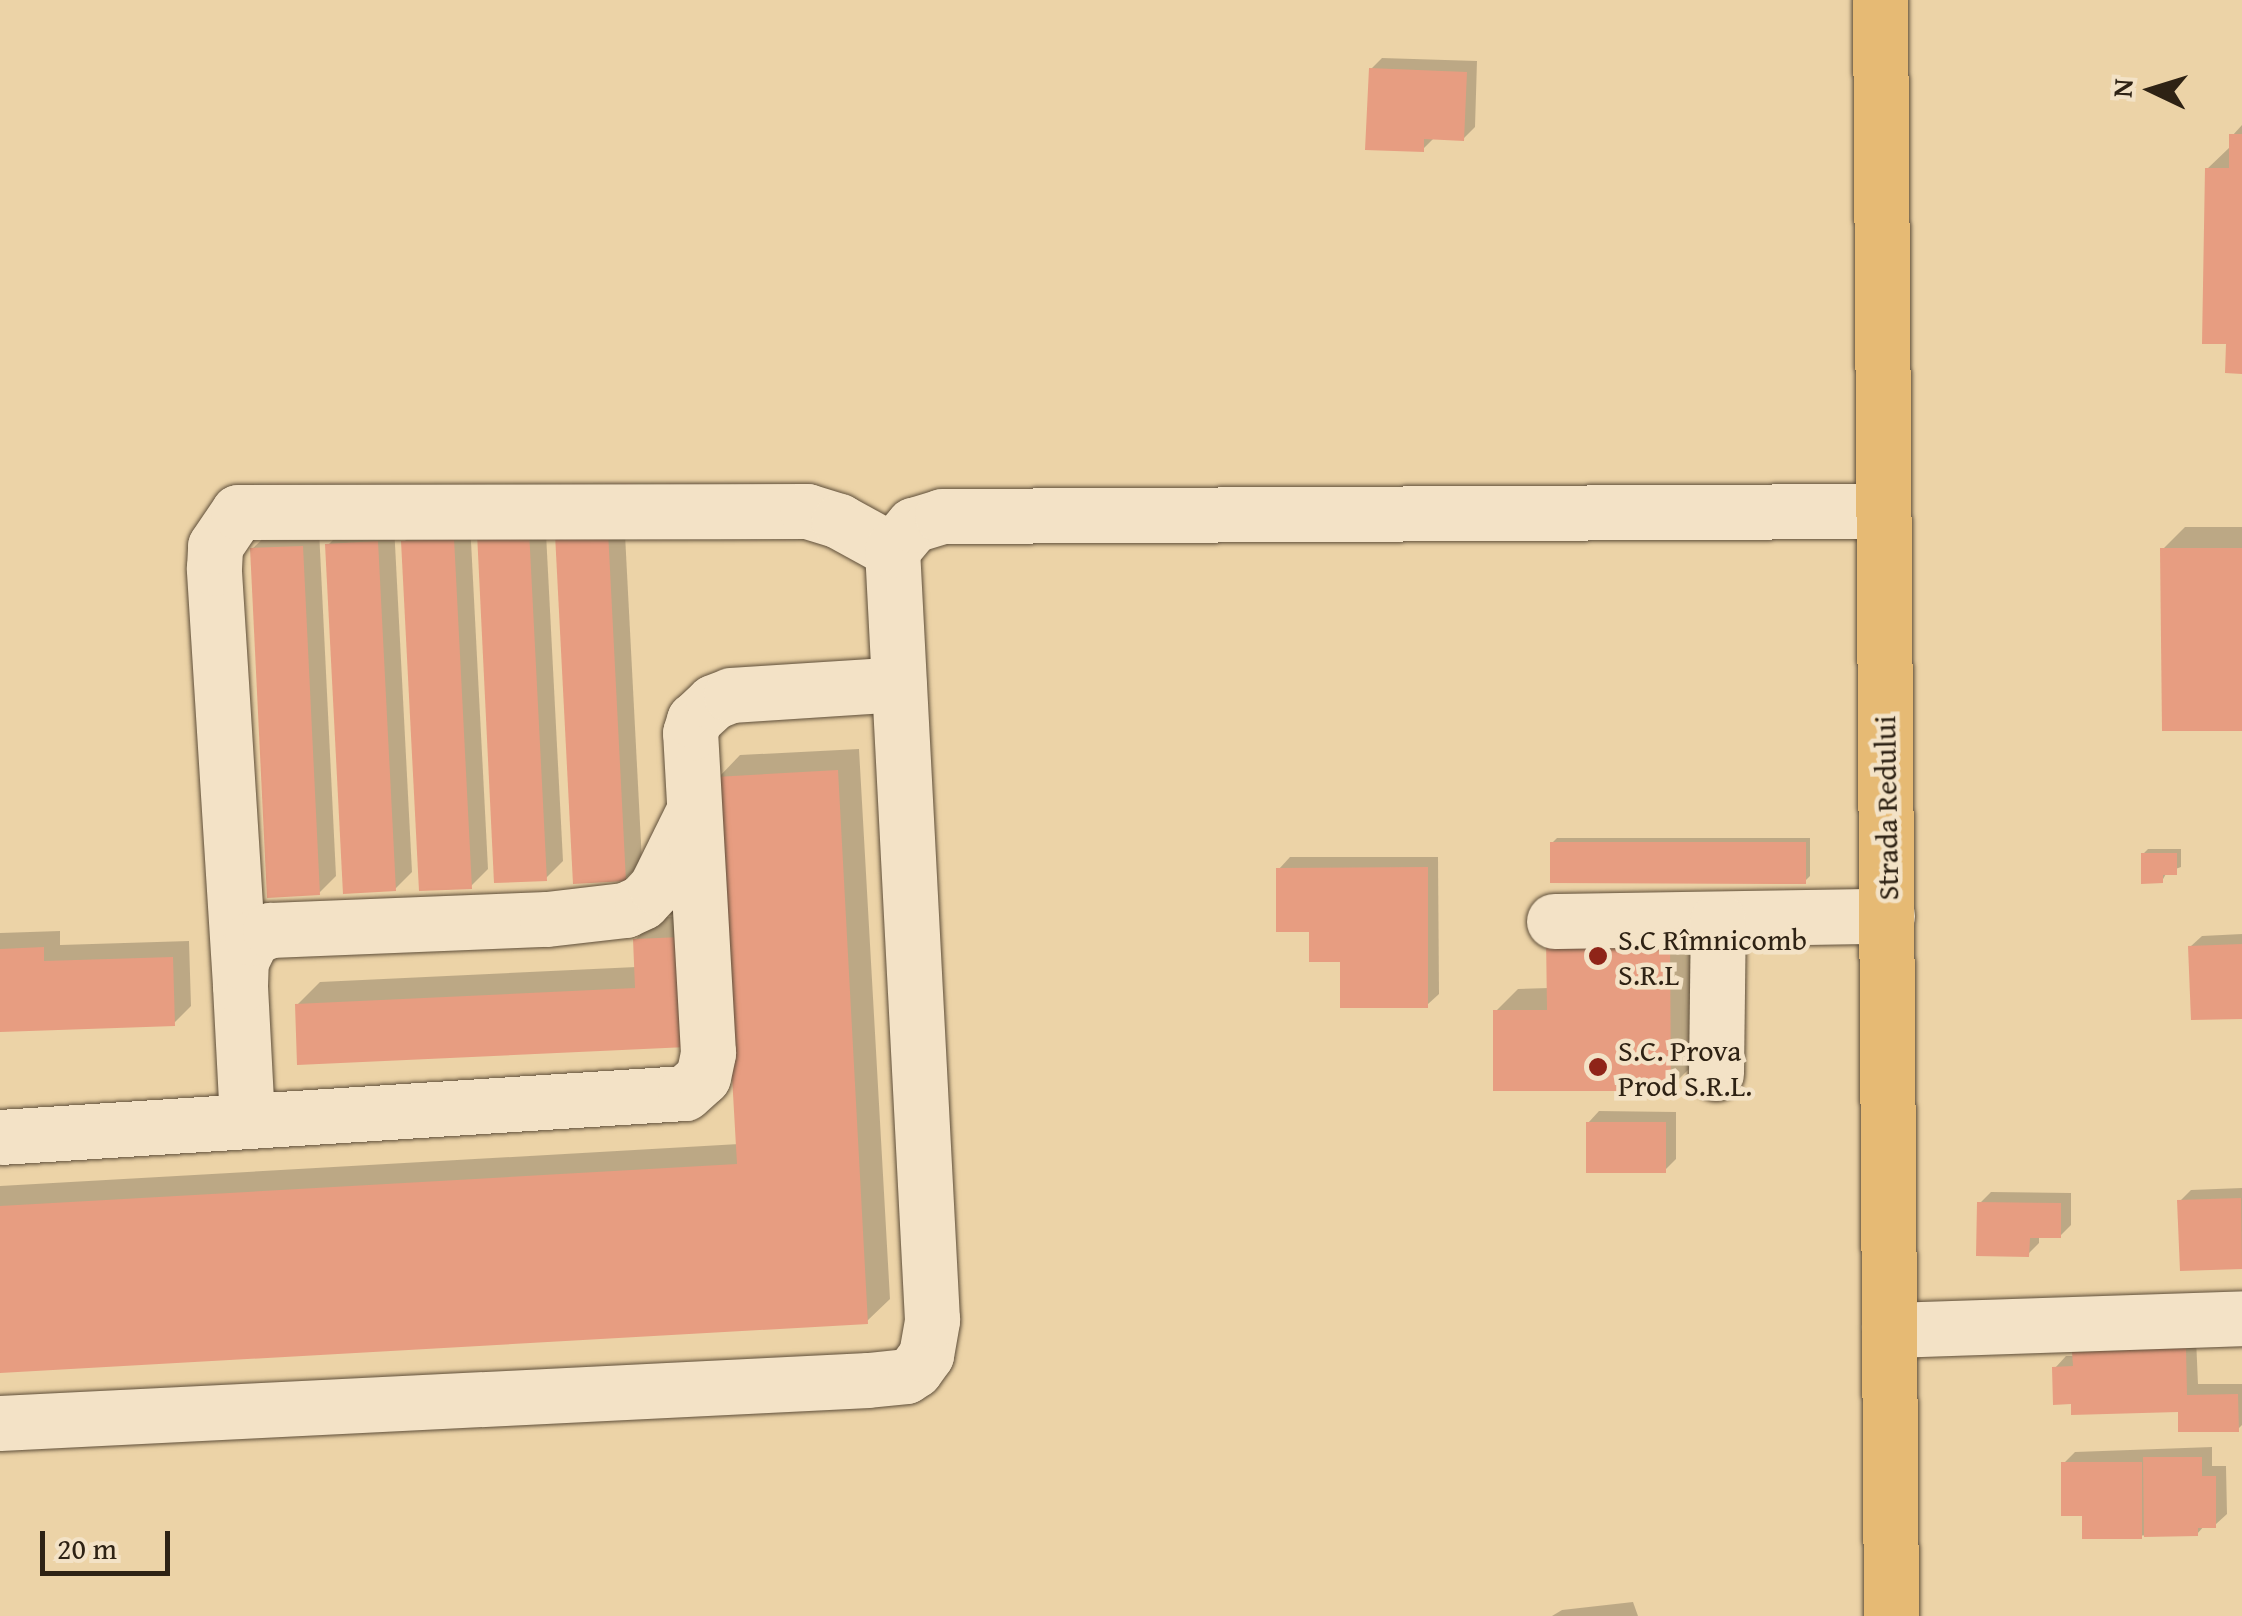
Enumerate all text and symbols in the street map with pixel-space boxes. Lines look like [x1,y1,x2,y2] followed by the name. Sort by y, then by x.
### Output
[2102,40,2202,140] north arrow
[2100,77,2143,99] text: N
[1866,715,1906,901] street label: Strada Redului
[1618,921,1807,992] place label: S.C Rîmnicomb S.R.L
[1587,945,1609,967] marker: S.C Rîmnicomb S.R.L
[1618,1032,1752,1102] place label: S.C. Prova Prod S.R.L.
[1587,1056,1609,1078] marker: S.C. Prova Prod S.R.L.
[45,1511,175,1573] scale bar
[57,1526,117,1570] text: 20 m

